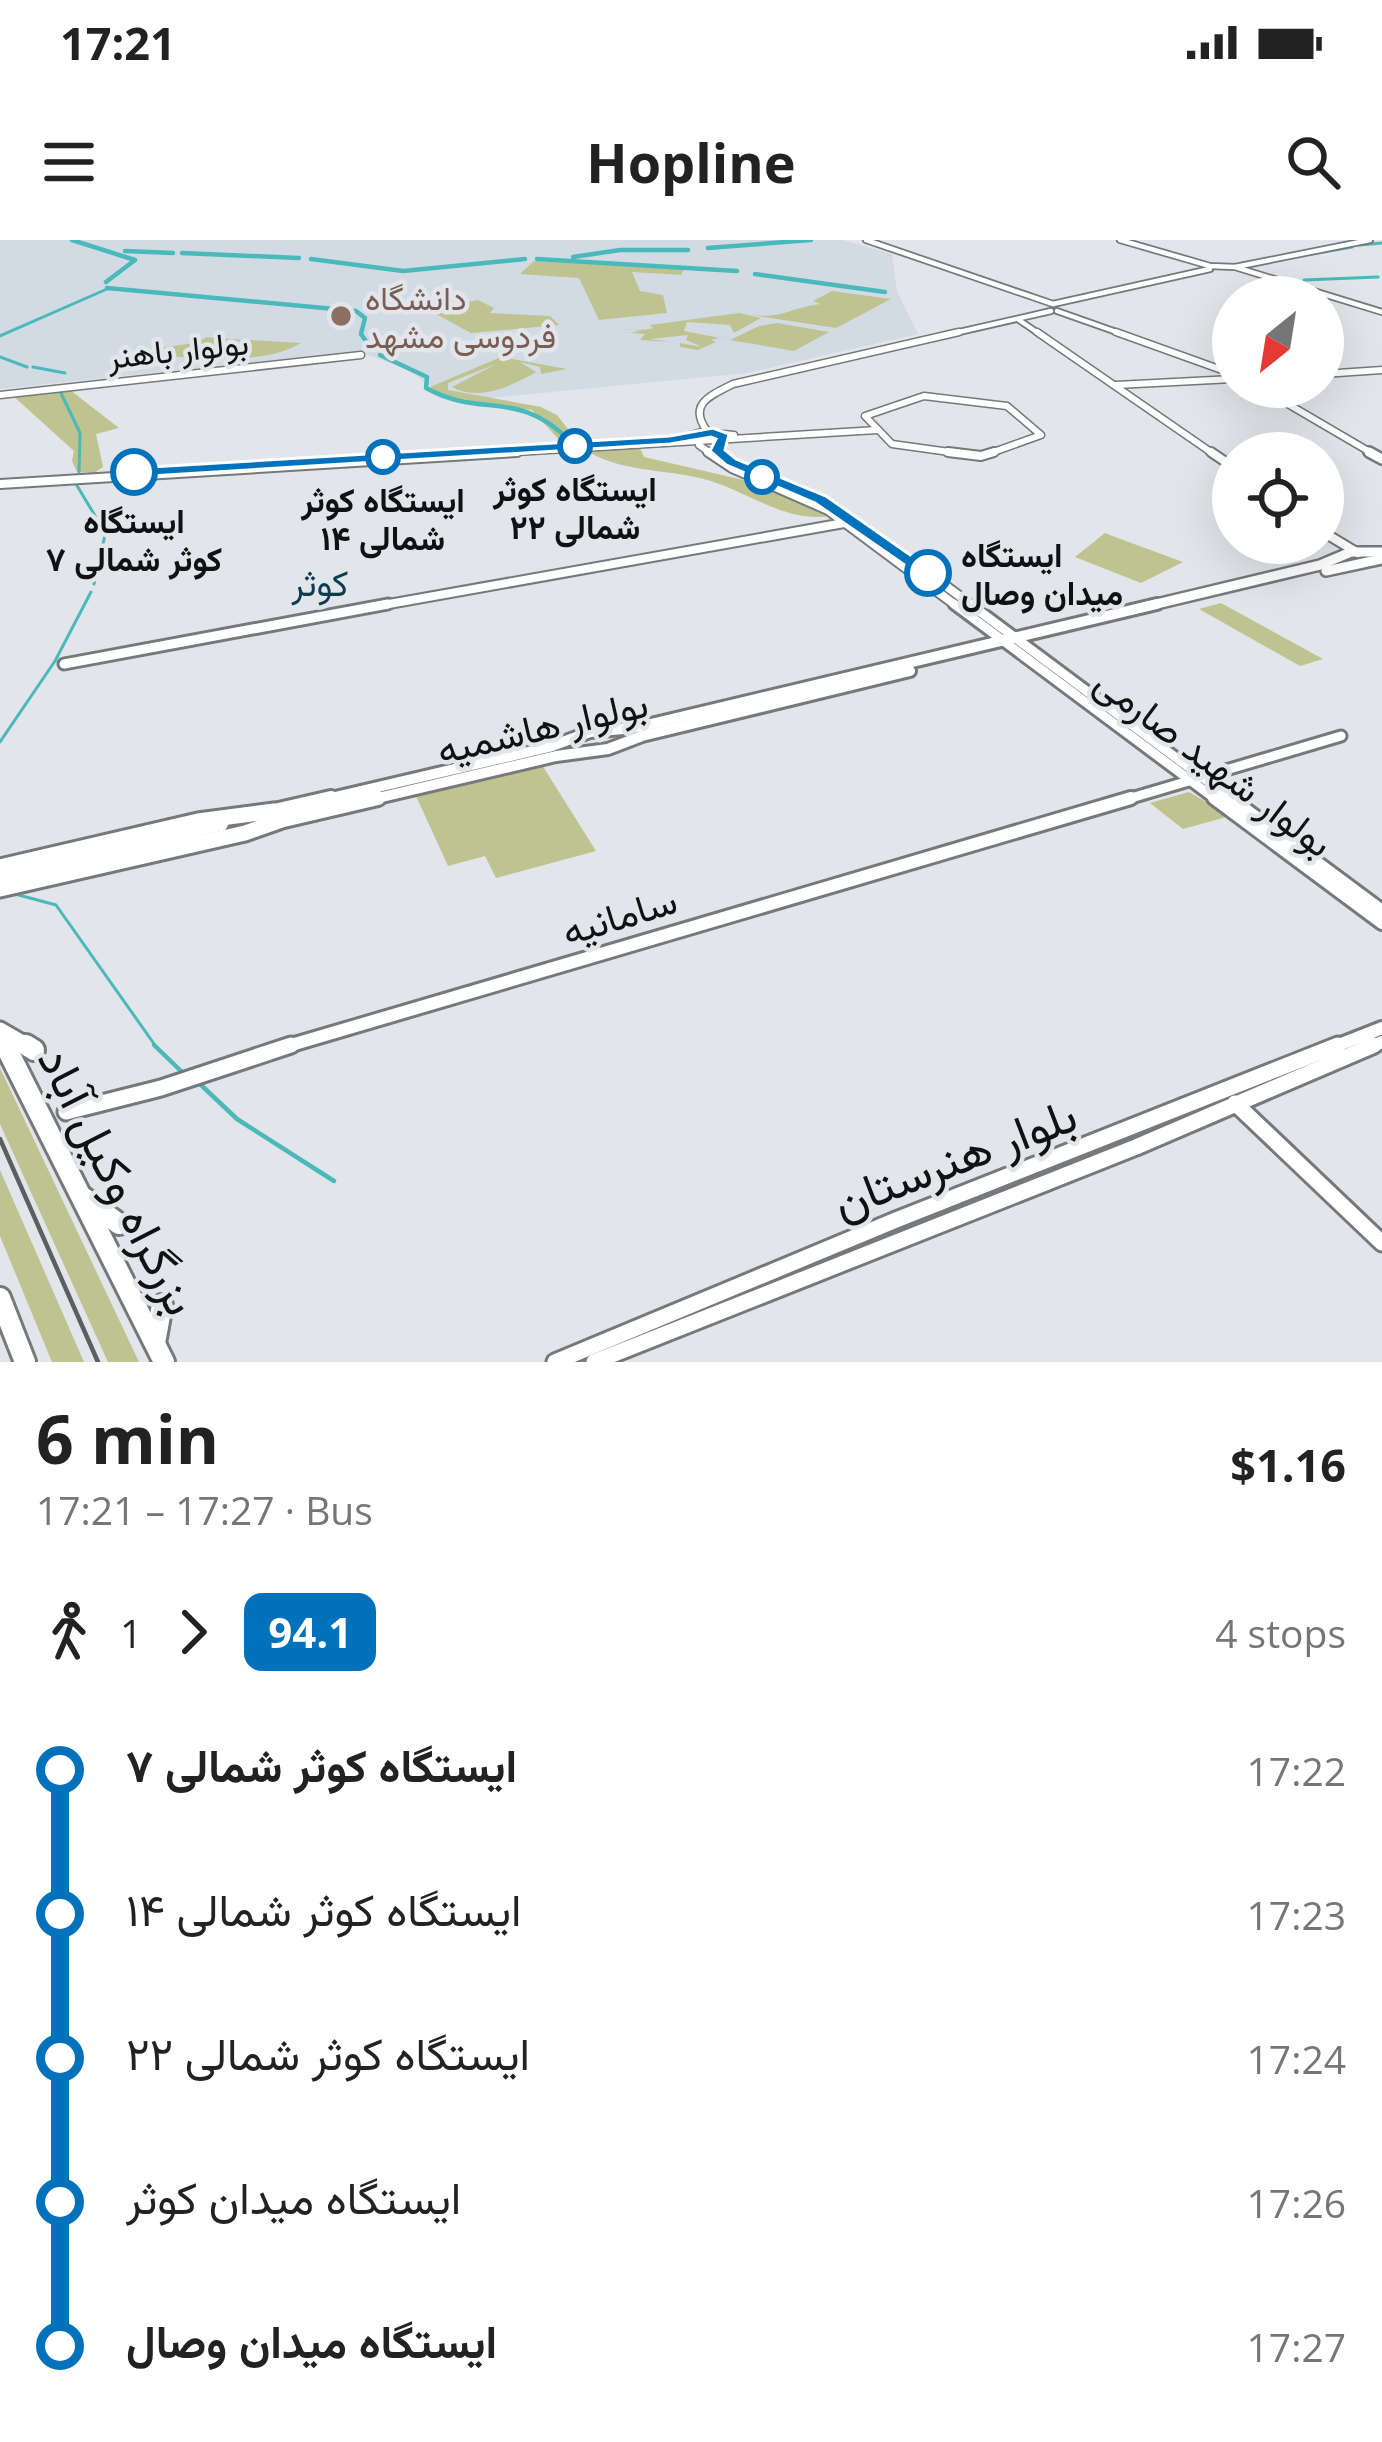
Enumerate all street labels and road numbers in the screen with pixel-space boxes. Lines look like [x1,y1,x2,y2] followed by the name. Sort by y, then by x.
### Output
[104,319,251,379] street label: بولوار باهنر
[1085,654,1345,868] street label: بولوار شهید صارمی
[431,675,653,775] street label: بولوار هاشمیه
[555,871,683,957] street label: سامانیه
[24,1034,216,1326] street label: بزرگراه وکیل آباد
[823,1081,1085,1233] street label: بلوار هنرستان

